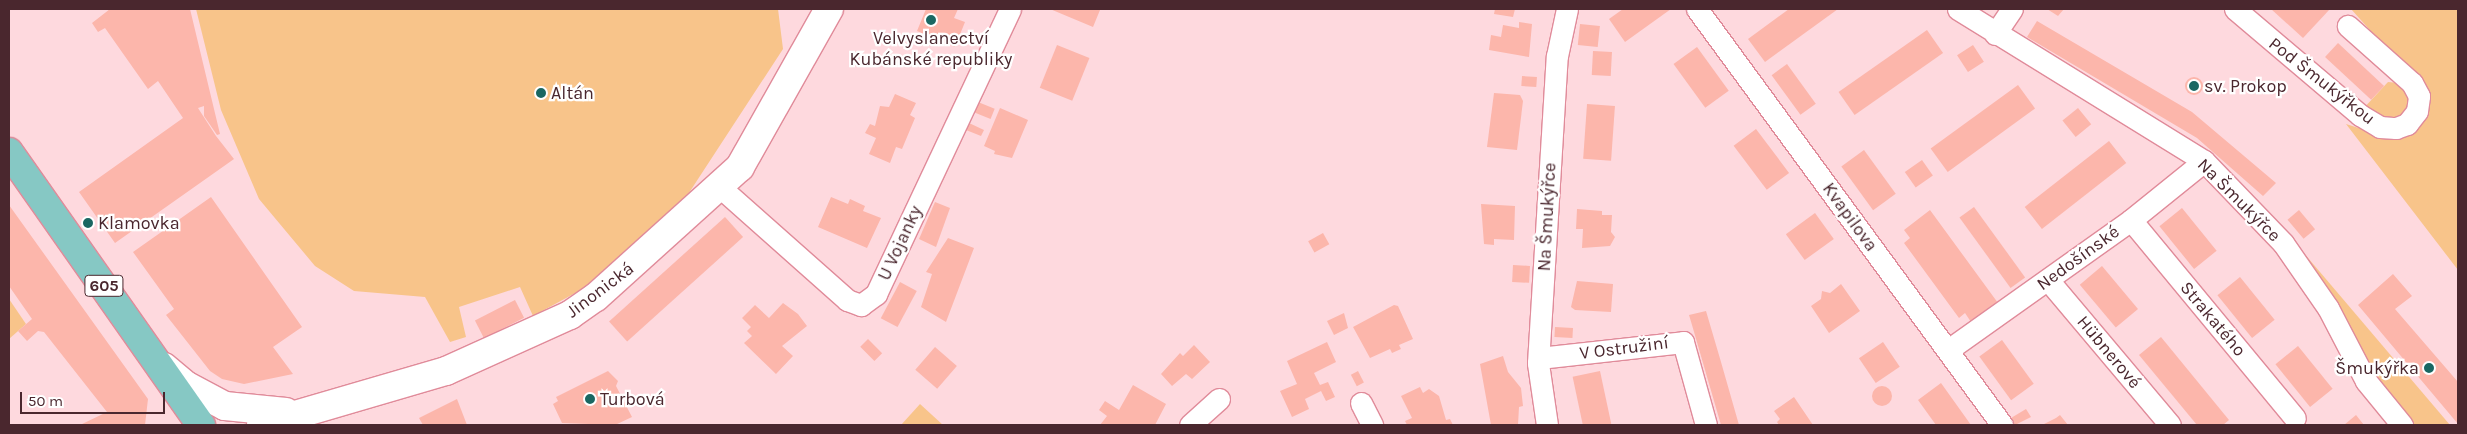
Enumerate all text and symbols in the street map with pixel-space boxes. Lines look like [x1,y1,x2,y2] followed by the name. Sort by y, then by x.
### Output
[925,14,937,26] marker: Velvyslanectví Kubánské republiky
[850,28,1012,70] place label: Velvyslanectví Kubánské republiky
[2264,33,2380,129] street label: Pod Šmukýřkou
[2204,75,2287,97] place label: sv. Prokop
[2188,80,2200,92] marker: sv. Prokop
[551,82,594,104] place label: Altán
[535,87,547,99] marker: Altán
[2193,154,2285,246] street label: Na Šmukýřce
[1533,162,1561,272] street label: Na Šmukýřce
[1818,178,1882,256] street label: Kvapilova
[873,202,927,284] street label: U Vojanky
[98,212,180,234] place label: Klamovka
[82,217,94,229] marker: Klamovka
[2033,221,2123,295] street label: Nedošínské
[562,258,638,322] street label: Jinonická
[84,272,124,300] road number: 605
[2176,277,2250,361] street label: Strakatého
[2072,311,2146,393] street label: Hübnerové
[1578,332,1670,364] street label: V Ostružiní
[2335,357,2419,379] place label: Šmukýřka
[2423,362,2435,374] marker: Šmukýřka
[22,382,168,414] scale bar
[600,388,665,410] place label: Turbová
[28,392,63,410] text: 50 m
[584,393,596,405] marker: Turbová

